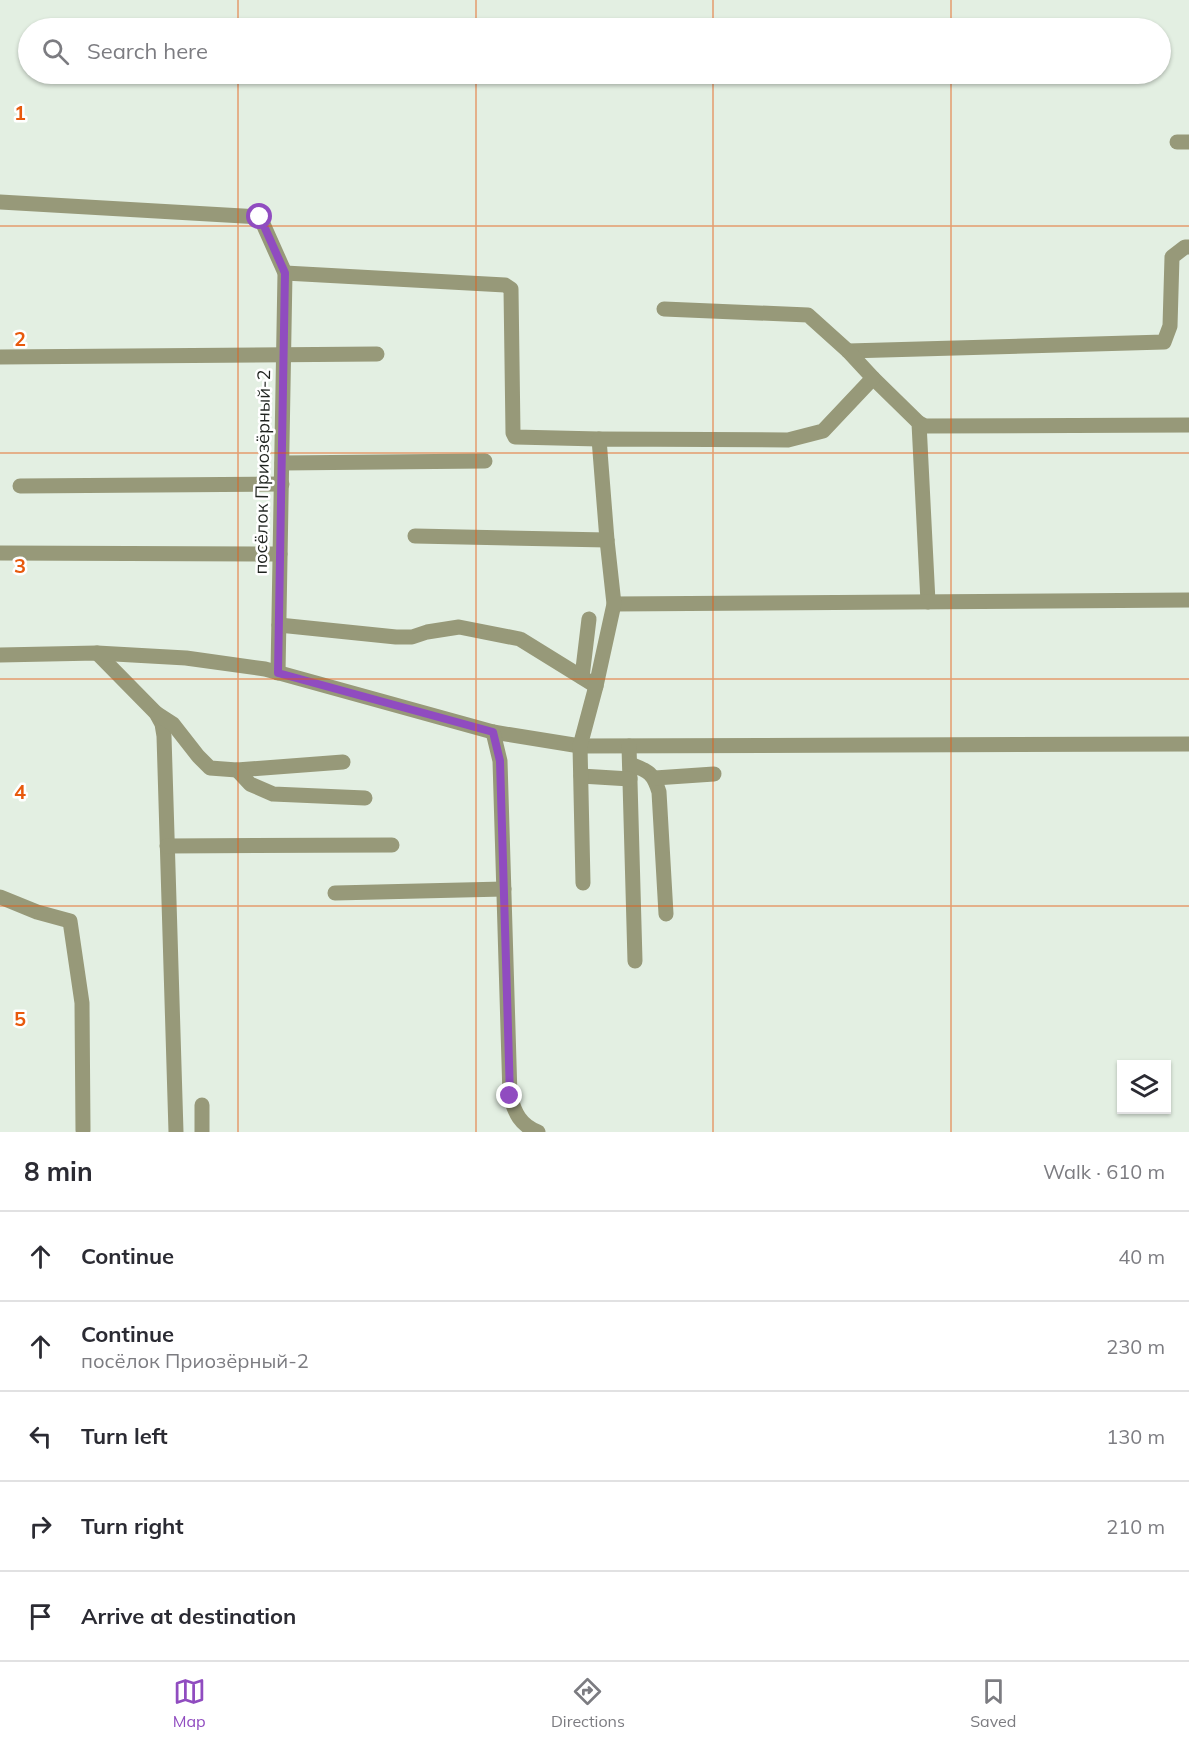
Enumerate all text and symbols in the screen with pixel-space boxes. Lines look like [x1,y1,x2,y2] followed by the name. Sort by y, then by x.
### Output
[18,18,1171,84] search box
[39,35,72,68] icon: search
[87,37,208,65] text: Search here
[14,100,26,125] text: 1
[246,203,272,229] route start
[14,326,26,351] text: 2
[249,369,275,575] street label: посёлок Приозёрный-2
[14,553,26,578] text: 3
[14,779,26,804] text: 4
[14,1006,26,1031] text: 5
[1117,1060,1171,1114] map controls
[1117,1060,1171,1114] button: layers
[496,1082,522,1108] route end
[24,1155,93,1188] text: 8 min
[1043,1159,1165,1184] text: Walk · 610 m
[24,1240,57,1273] icon: ahead
[81,1242,174,1270] text: Continue
[1118,1244,1165,1269] text: 40 m
[81,1320,174,1348] text: Continue
[24,1330,57,1363] icon: ahead
[1106,1334,1165,1359] text: 230 m
[81,1348,309,1373] text: посёлок Приозёрный-2
[24,1420,57,1453] icon: left
[81,1422,168,1450] text: Turn left
[1106,1424,1165,1449] text: 130 m
[24,1510,57,1543] icon: right
[81,1512,184,1540] text: Turn right
[1106,1514,1165,1539] text: 210 m
[24,1600,57,1633] icon: arrive
[81,1602,296,1630] text: Arrive at destination
[173,1675,206,1731] tab: Map
[551,1675,625,1731] tab: Directions
[970,1675,1016,1731] tab: Saved

